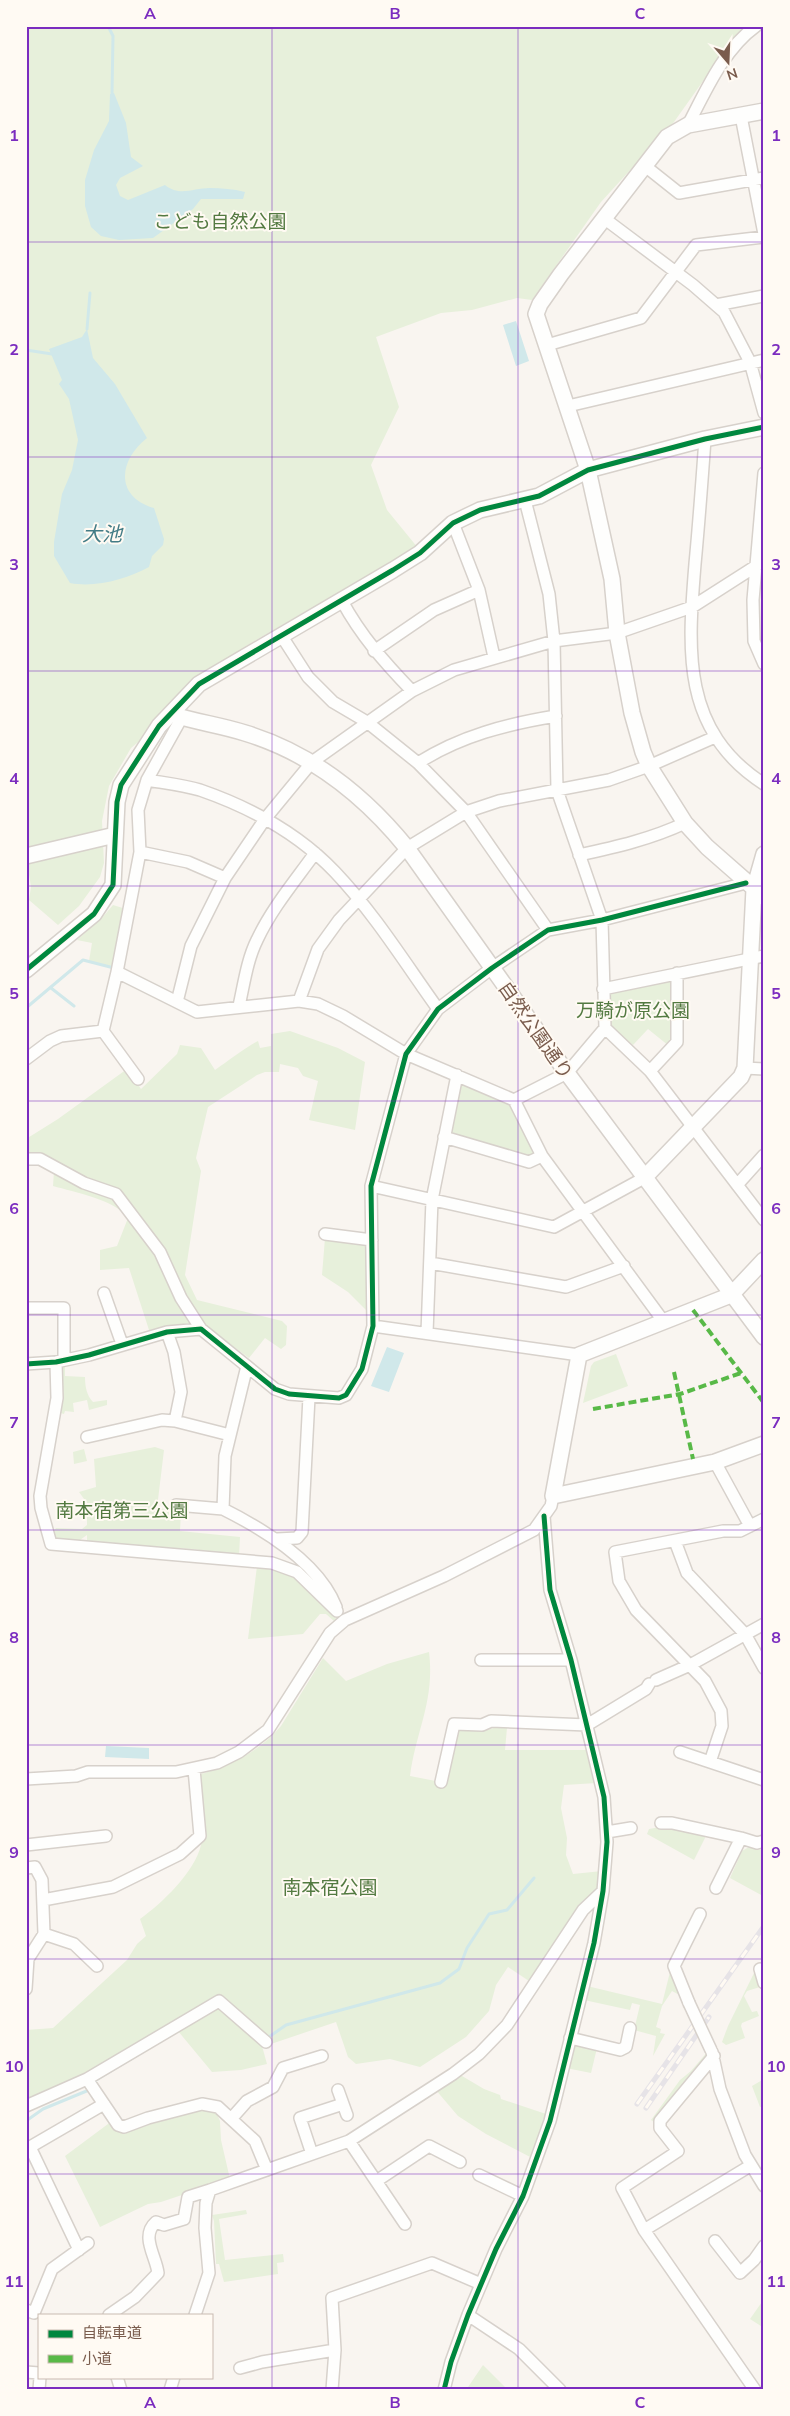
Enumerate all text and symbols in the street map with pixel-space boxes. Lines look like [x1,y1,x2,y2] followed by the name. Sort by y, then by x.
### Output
[144,3,156,23] text: A
[389,3,401,23] text: B
[635,3,646,23] text: C
[702,38,752,88] north arrow
[724,64,740,85] text: N
[9,125,19,145] text: 1
[771,125,781,145] text: 1
[153,209,287,233] park label: こども自然公園
[9,339,19,359] text: 2
[771,339,781,359] text: 2
[82,521,124,546] water label: 大池
[9,554,19,574] text: 3
[771,554,781,574] text: 3
[9,768,19,788] text: 4
[771,768,781,788] text: 4
[493,976,579,1084] street label: 自然公園通り
[9,983,19,1003] text: 5
[771,983,781,1003] text: 5
[576,998,690,1022] park label: 万騎が原公園
[9,1198,19,1218] text: 6
[771,1198,781,1218] text: 6
[9,1412,19,1432] text: 7
[771,1412,781,1432] text: 7
[55,1498,189,1522] park label: 南本宿第三公園
[9,1627,19,1647] text: 8
[771,1627,781,1647] text: 8
[9,1842,19,1862] text: 9
[771,1842,781,1862] text: 9
[282,1875,378,1899] park label: 南本宿公園
[4,2056,24,2076] text: 10
[766,2056,786,2076] text: 10
[4,2271,24,2291] text: 11
[766,2271,786,2291] text: 11
[38,2314,212,2378] legend
[82,2323,142,2342] text: 自転車道
[82,2349,112,2368] text: 小道
[144,2392,156,2412] text: A
[389,2392,401,2412] text: B
[635,2392,646,2412] text: C

